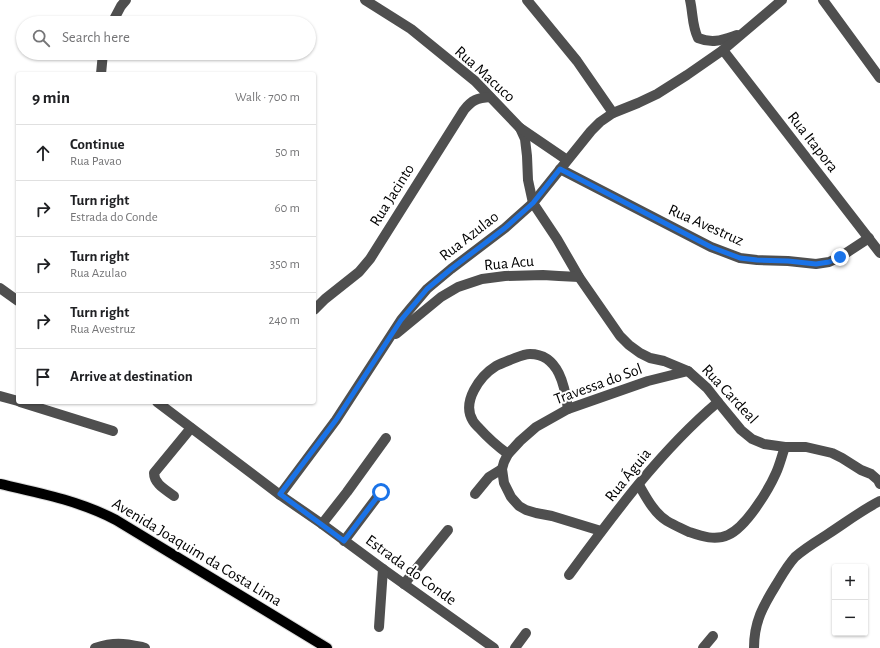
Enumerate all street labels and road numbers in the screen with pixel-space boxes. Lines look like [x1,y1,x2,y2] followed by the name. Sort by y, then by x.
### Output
[452,43,518,105] street label: Rua Macuco
[785,109,841,175] street label: Rua Itapora
[367,161,417,229] street label: Rua Jacinto
[666,201,746,249] street label: Rua Avestruz
[437,208,502,264] street label: Rua Azulao
[483,253,535,273] street label: Rua Acu
[552,361,644,407] street label: Travessa do Sol
[699,361,761,427] street label: Rua Cardeal
[600,444,654,505] street label: Rua Águia
[109,495,285,609] street label: Avenida Joaquim da Costa Lima
[363,532,459,608] street label: Estrada do Conde

